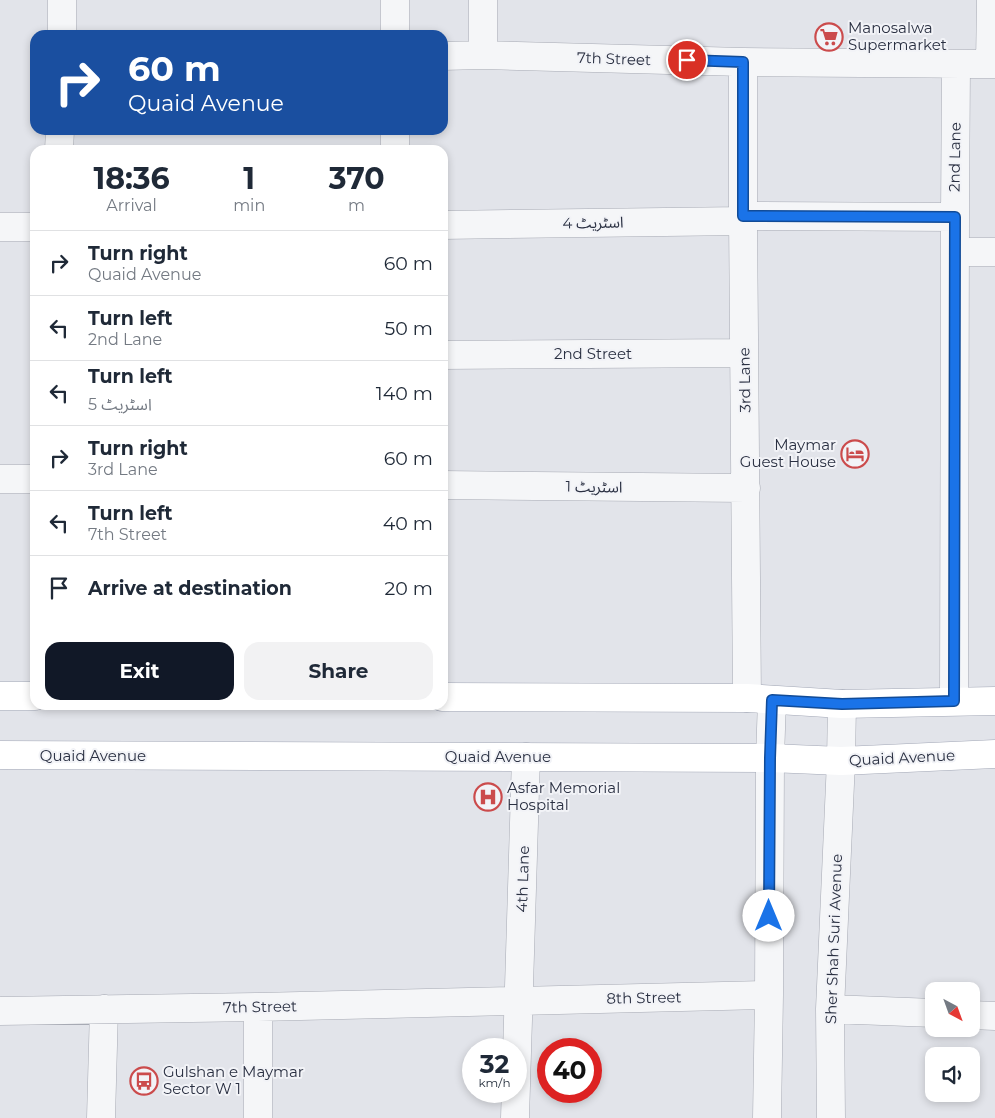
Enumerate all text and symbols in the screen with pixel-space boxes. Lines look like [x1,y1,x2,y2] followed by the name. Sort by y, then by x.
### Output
[848,18,947,54] place label: Manosalwa Supermarket
[814,22,844,52] supermarket icon: Manosalwa Supermarket
[666,39,708,81] pin
[673,46,701,74] icon: arrive
[128,47,221,90] text: 60 m
[577,48,651,69] street label: 7th Street
[45,50,110,115] icon: right
[128,90,284,117] text: Quaid Avenue
[944,122,965,192] street label: 2nd Lane
[93,160,170,197] text: 18:36
[243,160,255,197] text: 1
[329,160,385,197] text: 370
[106,196,157,215] text: Arrival
[233,196,265,215] text: min
[348,196,365,215] text: m
[562,212,624,233] street label: اسٹریٹ 4
[88,242,188,265] text: Turn right
[45,249,73,277] icon: right
[384,252,433,275] text: 60 m
[88,265,201,284] text: Quaid Avenue
[88,307,173,330] text: Turn left
[45,314,73,342] icon: left
[385,317,433,340] text: 50 m
[88,330,162,349] text: 2nd Lane
[554,344,632,363] street label: 2nd Street
[734,347,755,413] street label: 3rd Lane
[88,365,173,388] text: Turn left
[45,379,73,407] icon: left
[376,382,433,405] text: 140 m
[88,395,152,414] text: اسٹریٹ 5
[740,435,836,471] place label: Maymar Guest House
[88,437,188,460] text: Turn right
[840,439,870,469] hotel icon: Maymar Guest House
[45,444,73,472] icon: right
[384,447,433,470] text: 60 m
[88,460,158,479] text: 3rd Lane
[566,477,622,496] street label: اسٹریٹ 1
[88,502,173,525] text: Turn left
[45,509,73,537] icon: left
[383,512,433,535] text: 40 m
[88,525,167,544] text: 7th Street
[45,574,73,602] icon: arrive
[88,577,292,600] text: Arrive at destination
[385,577,433,600] text: 20 m
[45,642,234,700] button: Exit
[244,642,433,700] button: Share
[848,745,956,770] street label: Quaid Avenue
[40,746,146,765] street label: Quaid Avenue
[445,747,551,766] street label: Quaid Avenue
[507,778,620,814] place label: Asfar Memorial Hospital
[473,782,503,812] hospital icon: Asfar Memorial Hospital
[512,845,533,913] street label: 4th Lane
[821,853,846,1024] street label: Sher Shah Suri Avenue
[742,889,794,941] position arrow
[925,982,980,1038] north arrow
[925,982,980,1102] map controls
[606,987,682,1008] street label: 8th Street
[223,996,297,1017] street label: 7th Street
[537,1038,602,1103] speed limit sign: 40
[925,1047,980,1102] button: sound
[480,1049,509,1079] text: 32
[163,1062,304,1098] place label: Gulshan e Maymar Sector W 1
[129,1066,159,1096] bus stop icon: Gulshan e Maymar Sector W 1
[478,1075,511,1090] text: km/h

